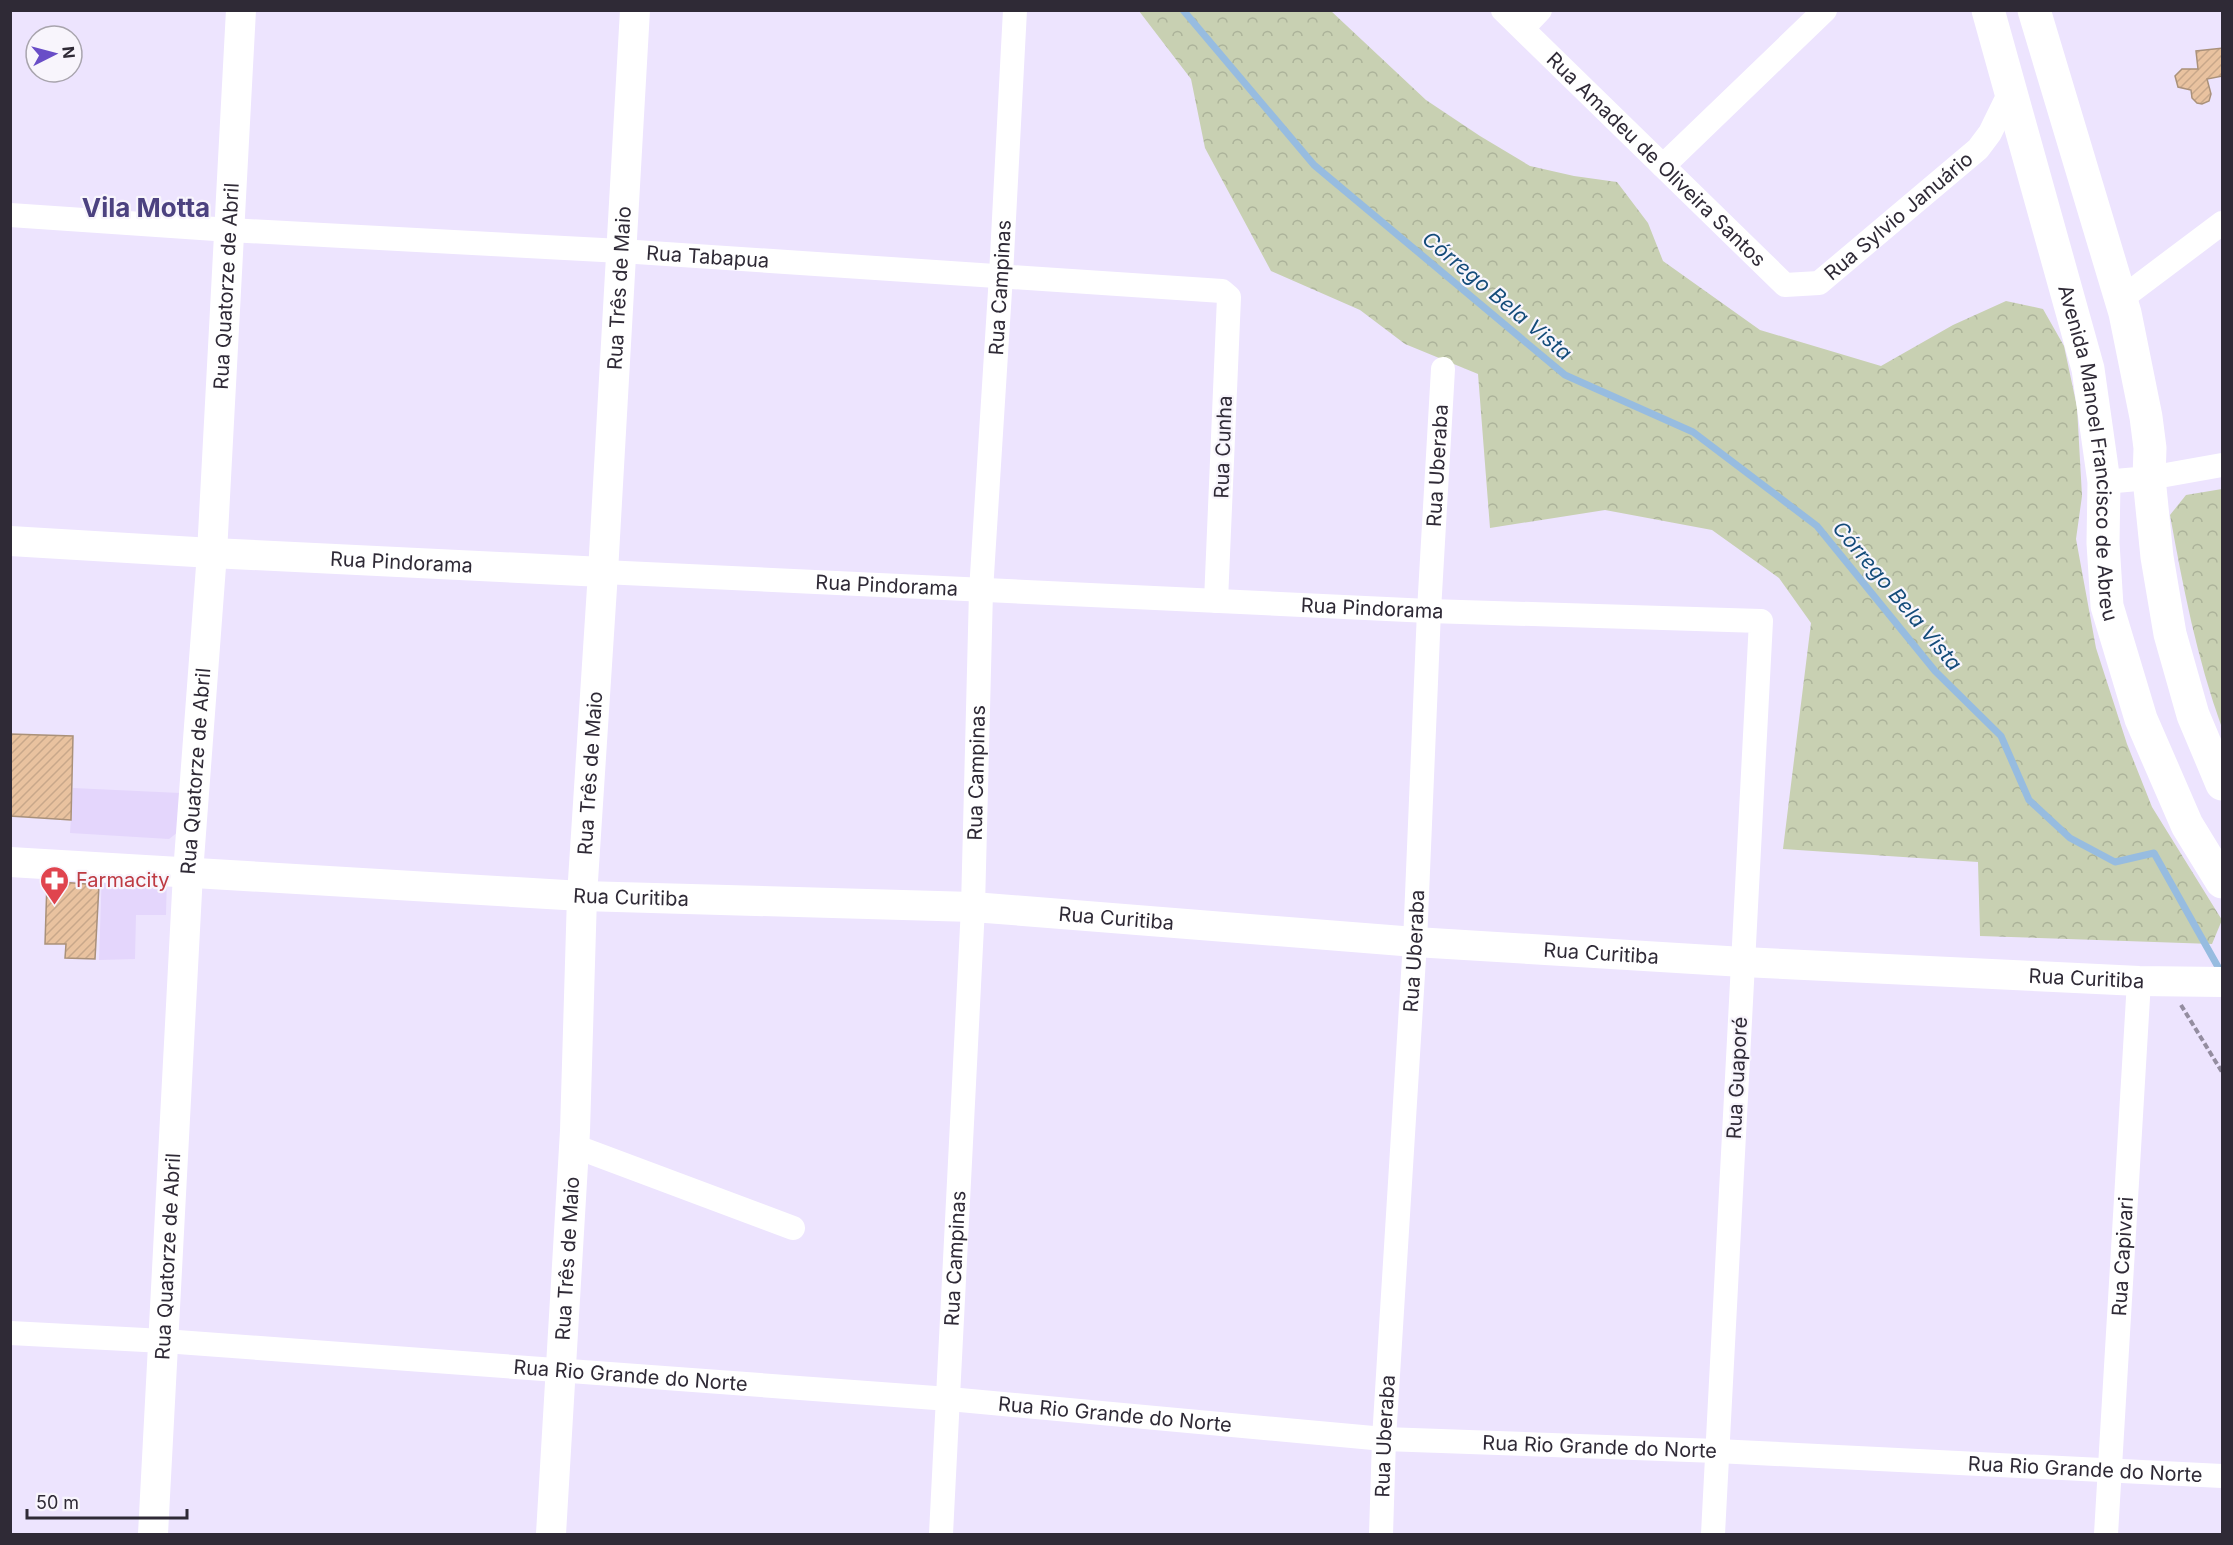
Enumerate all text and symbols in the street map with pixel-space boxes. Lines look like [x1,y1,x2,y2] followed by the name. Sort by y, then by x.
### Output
[24,24,84,84] north arrow
[58,45,80,60] text: N
[1542,47,1771,272] street label: Rua Amadeu de Oliveira Santos
[1819,147,1978,285] street label: Rua Sylvio Januário
[209,182,244,390] street label: Rua Quatorze de Abril
[82,192,210,223] district label: Vila Motta
[603,205,636,371] street label: Rua Três de Maio
[984,219,1016,356] street label: Rua Campinas
[1418,226,1577,365] water label: Córrego Bela Vista
[645,241,770,273] street label: Rua Tabapua
[2053,282,2123,624] street label: Avenida Manoel Francisco de Abreu
[1209,395,1237,499] street label: Rua Cunha
[1422,404,1453,528] street label: Rua Uberaba
[1828,516,1967,675] water label: Córrego Bela Vista
[330,547,473,578] street label: Rua Pindorama
[815,570,959,601] street label: Rua Pindorama
[1300,593,1444,623] street label: Rua Pindorama
[176,667,215,875] street label: Rua Quatorze de Abril
[573,690,607,856] street label: Rua Três de Maio
[963,705,990,841] street label: Rua Campinas
[39,864,71,906] pharmacy icon: Farmacity
[76,868,170,892] place label: Farmacity
[572,883,689,911] street label: Rua Curitiba
[1399,889,1429,1013] street label: Rua Uberaba
[1058,902,1175,935] street label: Rua Curitiba
[1543,938,1660,969] street label: Rua Curitiba
[2028,964,2145,993] street label: Rua Curitiba
[1722,1016,1752,1140] street label: Rua Guaporé
[150,1152,185,1360] street label: Rua Quatorze de Abril
[551,1176,584,1341] street label: Rua Três de Maio
[940,1190,971,1327] street label: Rua Campinas
[2107,1196,2138,1317] street label: Rua Capivari
[513,1355,748,1396] street label: Rua Rio Grande do Norte
[1370,1374,1400,1498] street label: Rua Uberaba
[997,1392,1233,1437] street label: Rua Rio Grande do Norte
[1482,1431,1717,1463] street label: Rua Rio Grande do Norte
[1967,1451,2203,1487] street label: Rua Rio Grande do Norte
[27,1482,188,1520] scale bar
[36,1492,79,1513] text: 50 m

